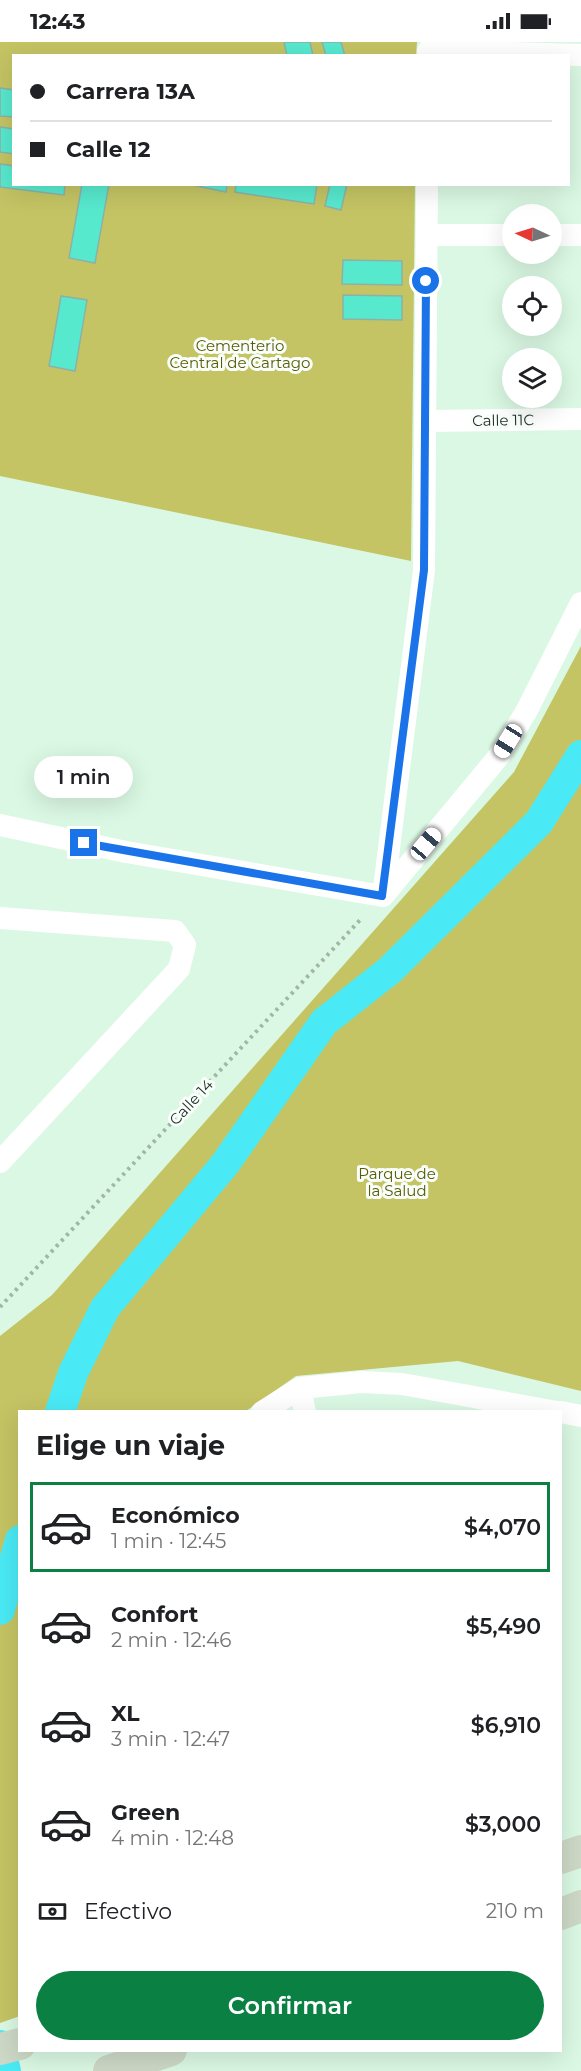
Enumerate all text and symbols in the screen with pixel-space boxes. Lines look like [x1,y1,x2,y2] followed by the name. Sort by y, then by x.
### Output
[30,8,85,35] text: 12:43
[66,78,195,105] text: Carrera 13A
[66,136,150,163] text: Calle 12
[502,204,562,264] north arrow
[502,204,562,408] map controls
[412,267,439,294] route start
[502,276,562,336] button: locate
[170,336,310,372] park label: Cementerio Central de Cartago
[502,348,562,408] button: layers
[472,410,534,430] street label: Calle 11C
[491,721,525,761] car
[34,756,134,798] callout: 1 min
[57,765,110,789] text: 1 min
[408,824,444,864] car
[70,829,97,856] route end
[165,1075,217,1129] street label: Calle 14
[358,1164,436,1200] park label: Parque de la Salud
[36,1429,225,1462] text: Elige un viaje
[39,1500,93,1554] icon: car
[111,1502,240,1529] text: Económico
[464,1514,541,1541] text: $4,070
[111,1529,226,1553] text: 1 min · 12:45
[39,1599,93,1653] icon: car
[111,1601,198,1628] text: Confort
[466,1613,541,1640] text: $5,490
[111,1628,231,1652] text: 2 min · 12:46
[39,1698,93,1752] icon: car
[111,1700,140,1727] text: XL
[471,1712,541,1739] text: $6,910
[111,1727,230,1751] text: 3 min · 12:47
[39,1797,93,1851] icon: car
[111,1799,180,1826] text: Green
[465,1811,541,1838] text: $3,000
[111,1826,234,1850] text: 4 min · 12:48
[36,1895,69,1928] icon: cash
[84,1898,172,1925] text: Efectivo
[486,1899,544,1923] text: 210 m
[36,1971,544,2040] button: Confirmar

